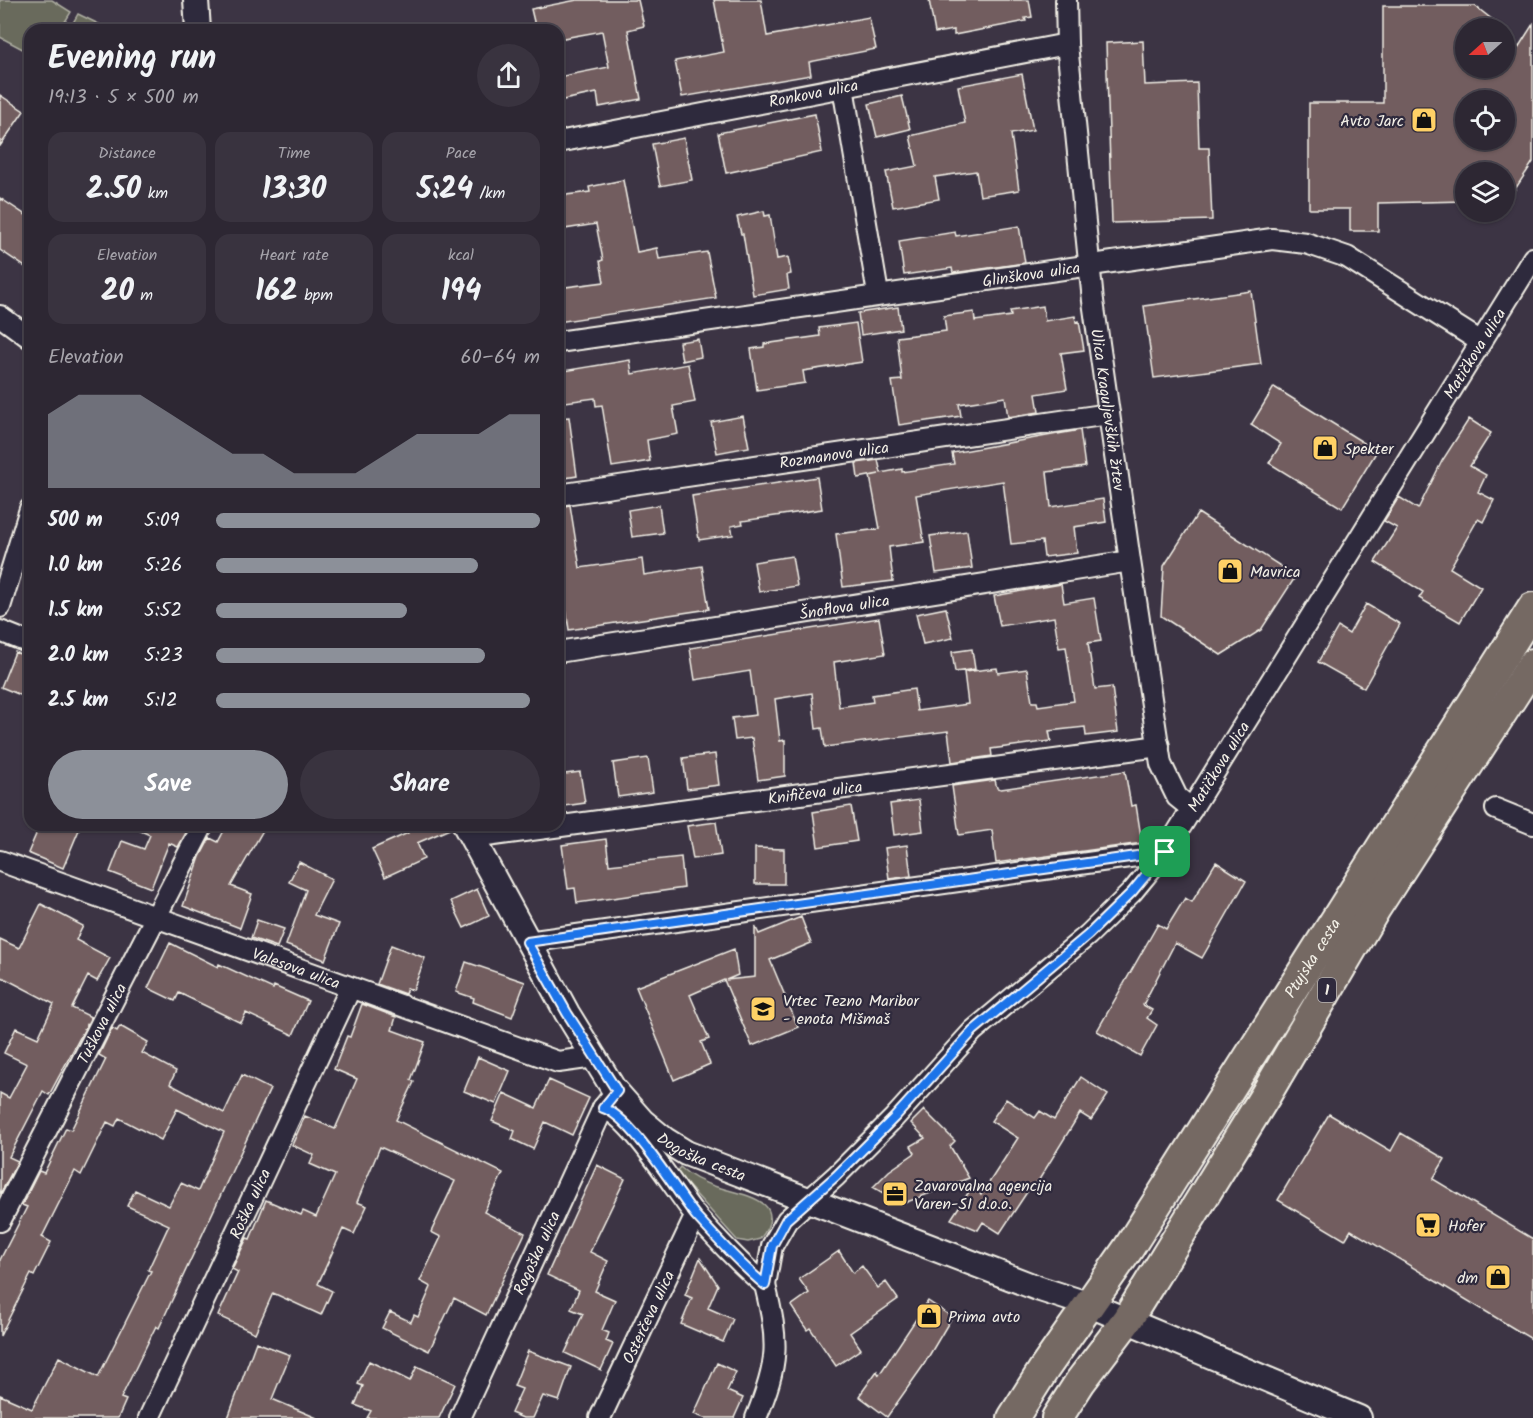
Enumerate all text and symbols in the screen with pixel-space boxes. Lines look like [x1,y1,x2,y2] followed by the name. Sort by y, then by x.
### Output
[1455,18,1515,78] north arrow
[1455,18,1515,222] map controls
[48,33,216,86] text: Evening run
[477,44,540,107] button: share
[767,73,860,115] street label: Ronkova ulica
[48,82,199,114] text: 19:13 · 5 × 500 m
[1455,90,1515,150] button: locate
[1409,105,1439,135] shop icon: Avto Jarc
[1340,109,1404,134] place label: Avto Jarc
[98,141,156,166] text: Distance
[278,141,310,166] text: Time
[446,141,476,166] text: Pace
[1455,162,1515,222] button: layers
[86,166,141,214] text: 2.50
[262,166,326,214] text: 13:30
[417,166,473,214] text: 5:24
[141,181,168,206] text: km
[473,181,505,206] text: /km
[97,243,157,268] text: Elevation
[259,243,329,268] text: Heart rate
[448,243,474,268] text: kcal
[981,256,1082,295] street label: Glinškova ulica
[101,268,134,316] text: 20
[255,268,298,316] text: 162
[441,268,481,316] text: 194
[134,283,153,308] text: m
[298,283,333,308] text: bpm
[1438,304,1513,404] street label: Matičkova ulica
[1083,327,1131,493] street label: Ulica Kraguljevških žrtev
[48,342,124,374] text: Elevation
[461,342,540,374] text: 60–64 m
[1310,433,1340,463] shop icon: Spekter
[778,436,891,476] street label: Rozmanova ulica
[1344,437,1395,462] place label: Spekter
[48,505,103,537] text: 500 m
[144,505,179,537] text: 5:09
[48,550,103,582] text: 1.0 km
[144,550,182,582] text: 5:26
[1215,556,1245,586] shop icon: Mavrica
[1250,560,1301,585] place label: Mavrica
[798,588,892,627] street label: Šnoflova ulica
[48,595,103,627] text: 1.5 km
[144,595,182,627] text: 5:52
[48,640,109,672] text: 2.0 km
[144,640,183,672] text: 5:23
[48,685,108,717] text: 2.5 km
[144,685,178,717] text: 5:12
[1182,717,1257,817] street label: Matičkova ulica
[48,750,288,819] button: Save
[300,750,540,819] button: Share
[766,775,864,812] street label: Knifičeva ulica
[1139,826,1190,877] pin
[1148,835,1181,868] icon: arrive
[1279,914,1348,1003] street label: Ptujska cesta
[248,942,343,997] street label: Valesova ulica
[1318,978,1336,1002] road number: 1
[71,979,134,1069] street label: Tuškova ulica
[783,989,921,1032] place label: Vrtec Tezno Maribor - enota Mišmaš
[748,994,778,1024] school or university icon: Vrtec Tezno Maribor - enota Mišmaš
[650,1127,749,1189] street label: Dogoška cesta
[224,1165,278,1243] street label: Roška ulica
[914,1174,1052,1217] place label: Zavarovalna agencija Varen-SI d.o.o.
[880,1179,910,1209] office icon: Zavarovalna agencija Varen-SI d.o.o.
[507,1207,568,1299] street label: Rogoška ulica
[1413,1210,1443,1240] supermarket icon: Hofer
[1448,1214,1486,1239] place label: Hofer
[1483,1262,1513,1292] shop icon: dm
[1457,1266,1478,1291] place label: dm
[616,1267,682,1368] street label: Osterčeva ulica
[914,1301,944,1331] shop icon: Prima avto
[948,1305,1020,1330] place label: Prima avto

